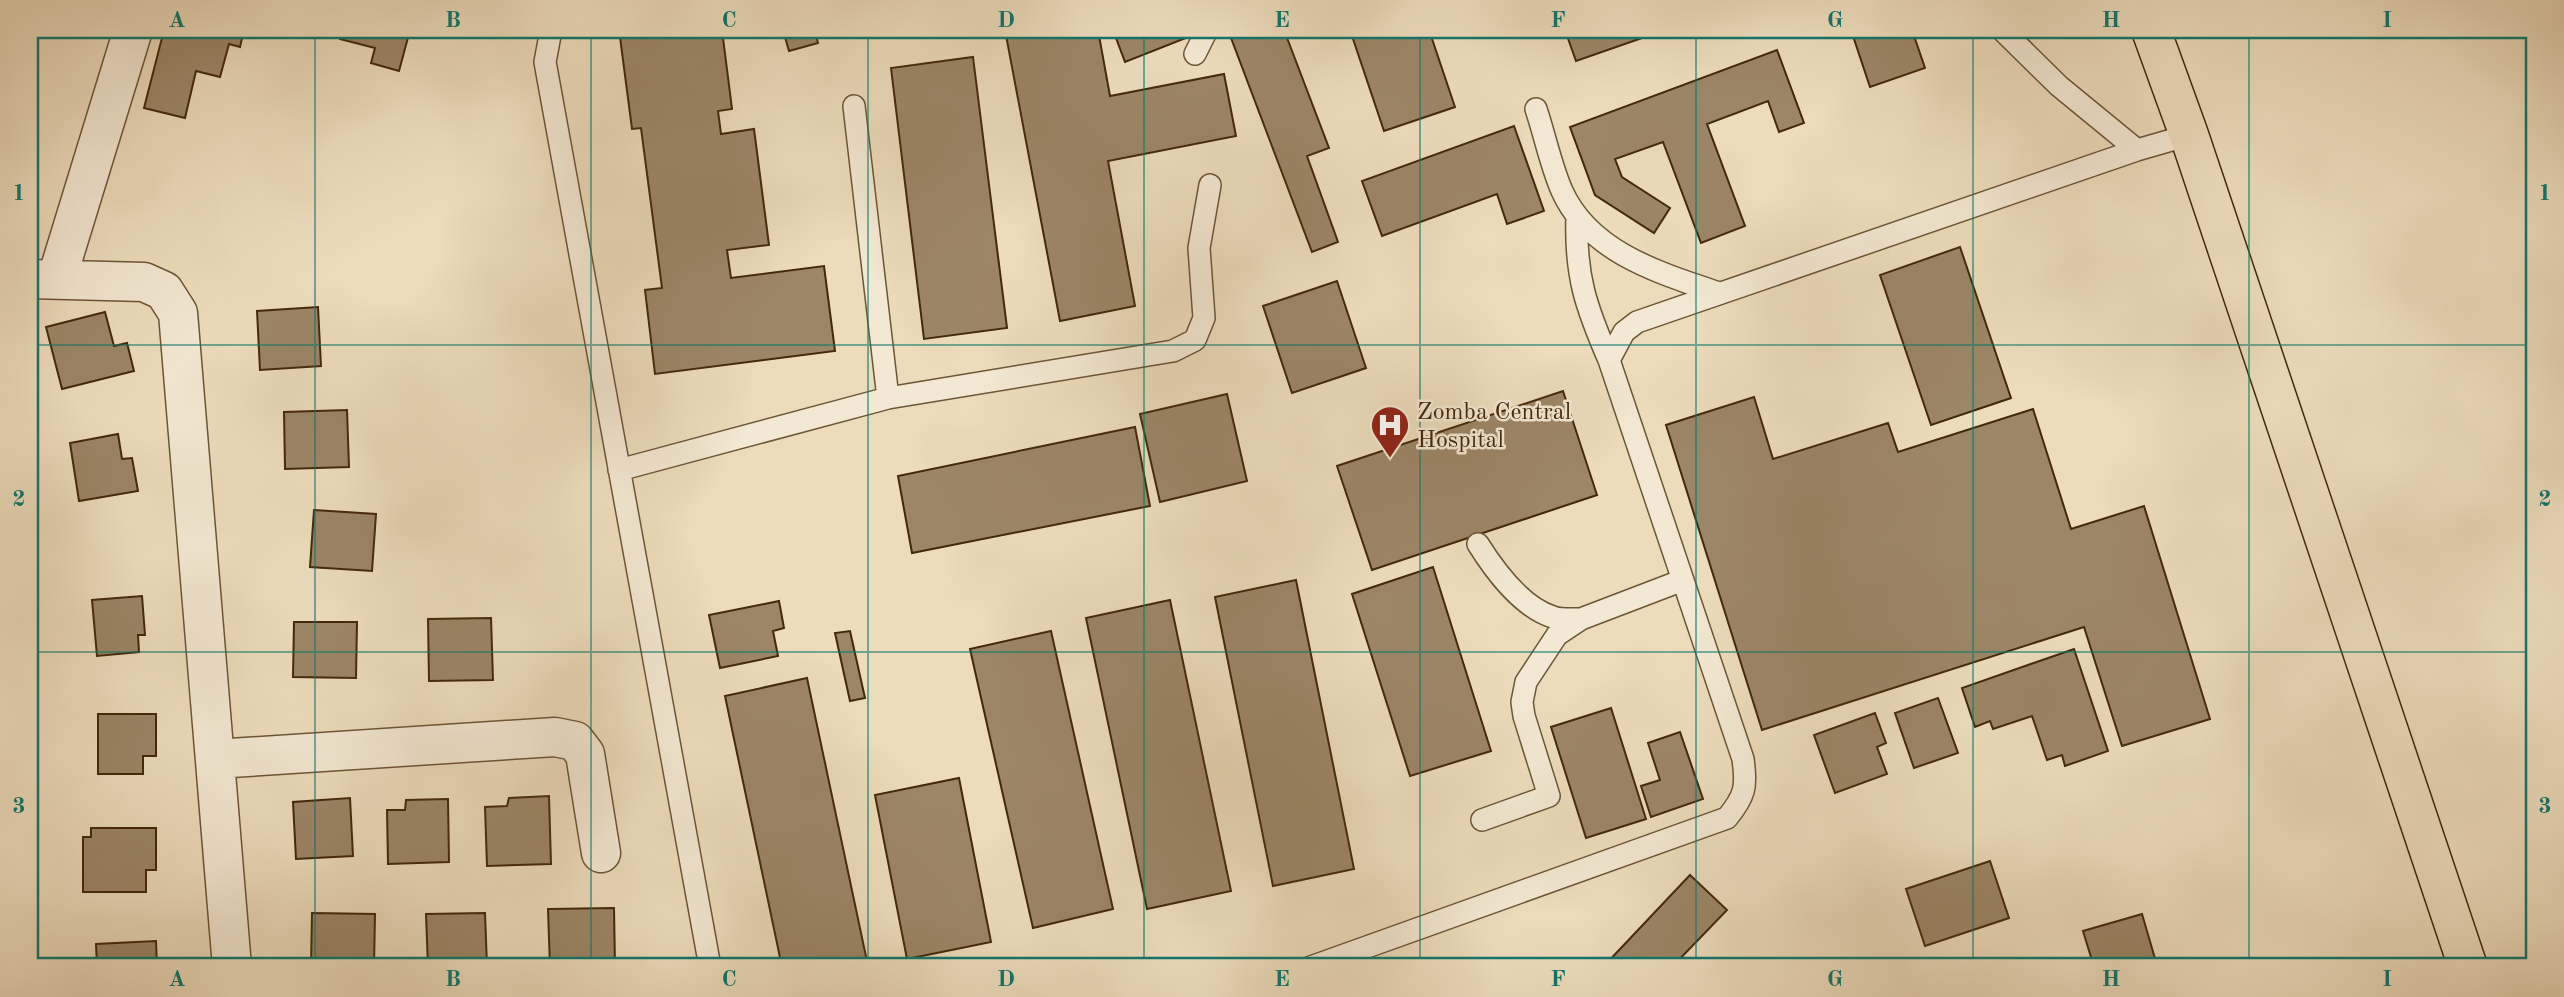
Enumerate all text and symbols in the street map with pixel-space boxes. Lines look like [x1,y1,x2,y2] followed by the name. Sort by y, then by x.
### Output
[168,9,186,32] text: A
[445,9,461,32] text: B
[721,9,737,32] text: C
[997,9,1015,32] text: D
[1274,9,1290,32] text: E
[1550,9,1566,32] text: F
[1827,9,1843,32] text: G
[2102,9,2120,32] text: H
[2382,9,2392,32] text: I
[12,182,26,205] text: 1
[2538,182,2552,205] text: 1
[1417,401,1571,453] place label: Zomba Central Hospital
[1369,404,1411,459] hospital icon: Zomba Central Hospital
[12,488,26,511] text: 2
[2538,488,2552,511] text: 2
[12,795,26,818] text: 3
[2538,795,2552,818] text: 3
[168,968,186,991] text: A
[445,968,461,991] text: B
[721,968,737,991] text: C
[997,968,1015,991] text: D
[1274,968,1290,991] text: E
[1550,968,1566,991] text: F
[1827,968,1843,991] text: G
[2102,968,2120,991] text: H
[2382,968,2392,991] text: I

